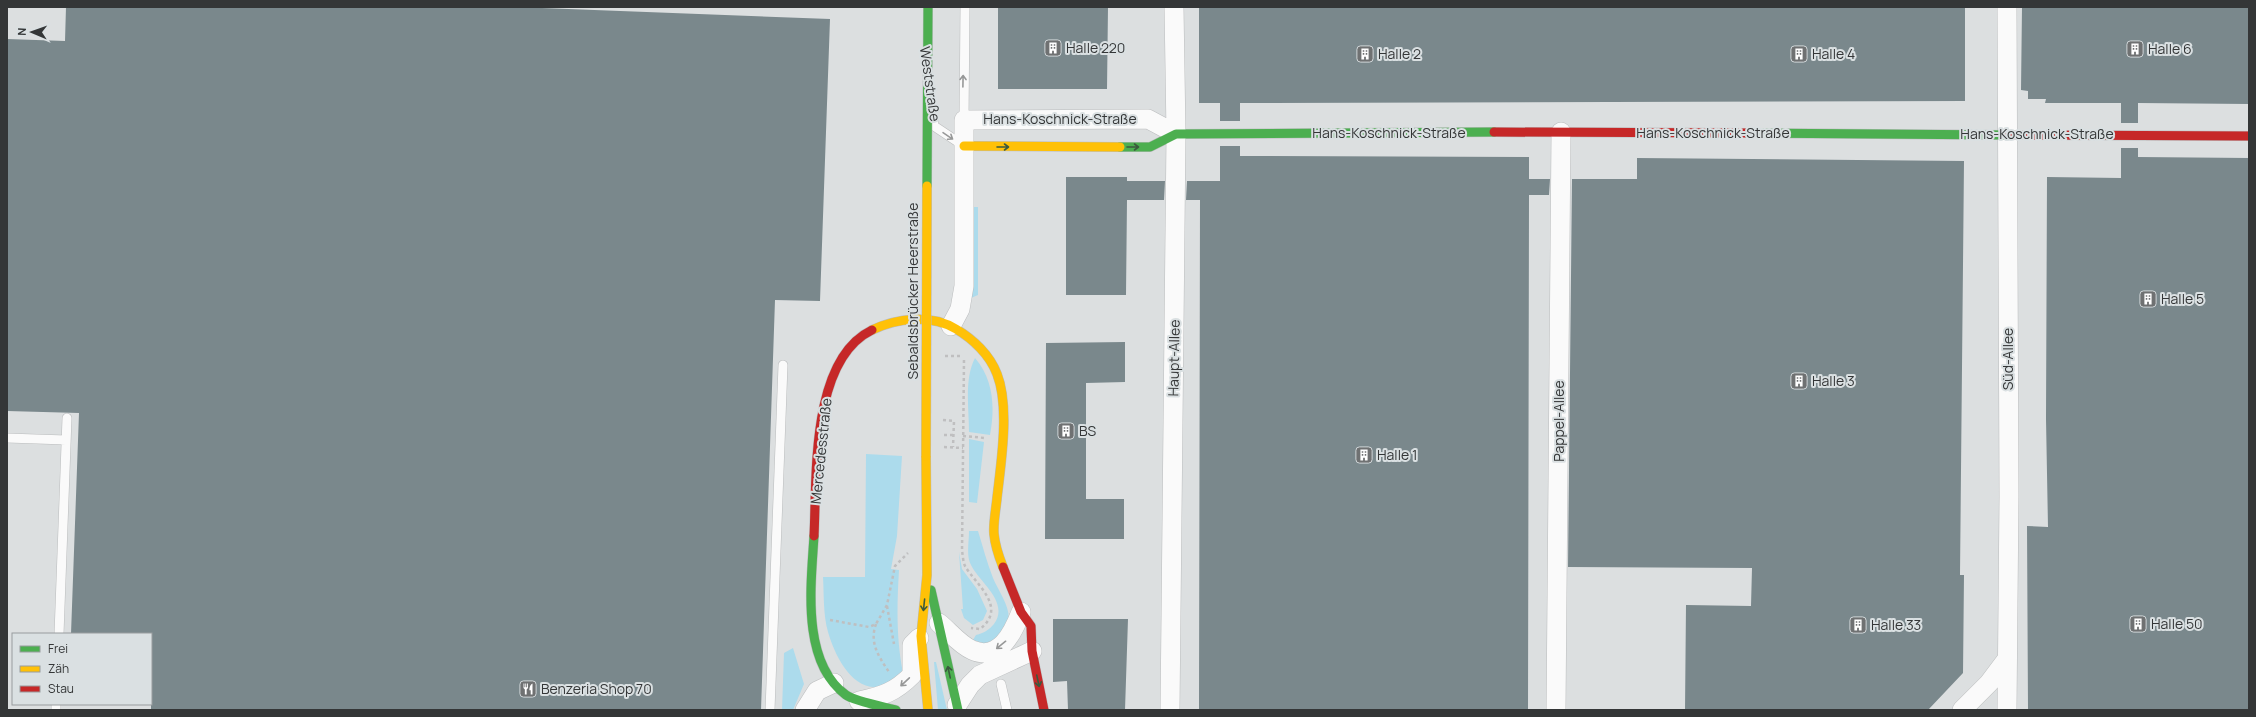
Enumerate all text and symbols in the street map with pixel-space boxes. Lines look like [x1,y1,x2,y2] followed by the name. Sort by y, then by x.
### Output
[12,12,52,52] north arrow
[14,27,29,36] text: N
[1043,38,1063,58] building icon: Halle 220
[1066,38,1125,57] place label: Halle 220
[2125,39,2145,59] building icon: Halle 6
[2148,39,2192,58] place label: Halle 6
[1355,44,1375,64] building icon: Halle 2
[1378,44,1421,63] place label: Halle 2
[1789,44,1809,64] building icon: Halle 4
[1812,44,1855,63] place label: Halle 4
[916,45,945,123] street label: Weststraße
[959,75,967,88] one-way arrow
[983,109,1137,128] street label: Hans-Koschnick-Straße
[1312,123,1466,142] street label: Hans-Koschnick-Straße
[1636,123,1790,142] street label: Hans-Koschnick-Straße
[1960,124,2114,143] street label: Hans-Koschnick-Straße
[942,132,953,140] one-way arrow
[996,143,1009,151] one-way arrow
[1126,143,1139,151] one-way arrow
[903,203,922,379] street label: Sebaldsbrücker Heerstraße
[2138,289,2158,309] building icon: Halle 5
[2161,289,2204,308] place label: Halle 5
[1163,319,1184,397] street label: Haupt-Allee
[1998,328,2017,390] street label: Süd-Allee
[1789,371,1809,391] building icon: Halle 3
[1812,371,1855,390] place label: Halle 3
[1549,380,1568,462] street label: Pappel-Allee
[805,397,836,505] street label: Mercedesstraße
[1056,421,1076,441] building icon: BS
[1079,421,1097,440] place label: BS
[1354,445,1374,465] building icon: Halle 1
[1377,445,1417,464] place label: Halle 1
[920,599,928,612] one-way arrow
[2128,614,2148,634] building icon: Halle 50
[2151,614,2203,633] place label: Halle 50
[1848,615,1868,635] building icon: Halle 33
[1871,615,1921,634] place label: Halle 33
[12,633,152,705] legend
[48,640,68,657] text: Frei
[996,640,1006,649] one-way arrow
[48,660,69,677] text: Zäh
[945,666,953,679] one-way arrow
[1034,674,1042,687] one-way arrow
[900,677,910,687] one-way arrow
[518,679,538,699] restaurant icon: Benzeria Shop 70
[541,679,652,698] place label: Benzeria Shop 70
[48,680,74,697] text: Stau

